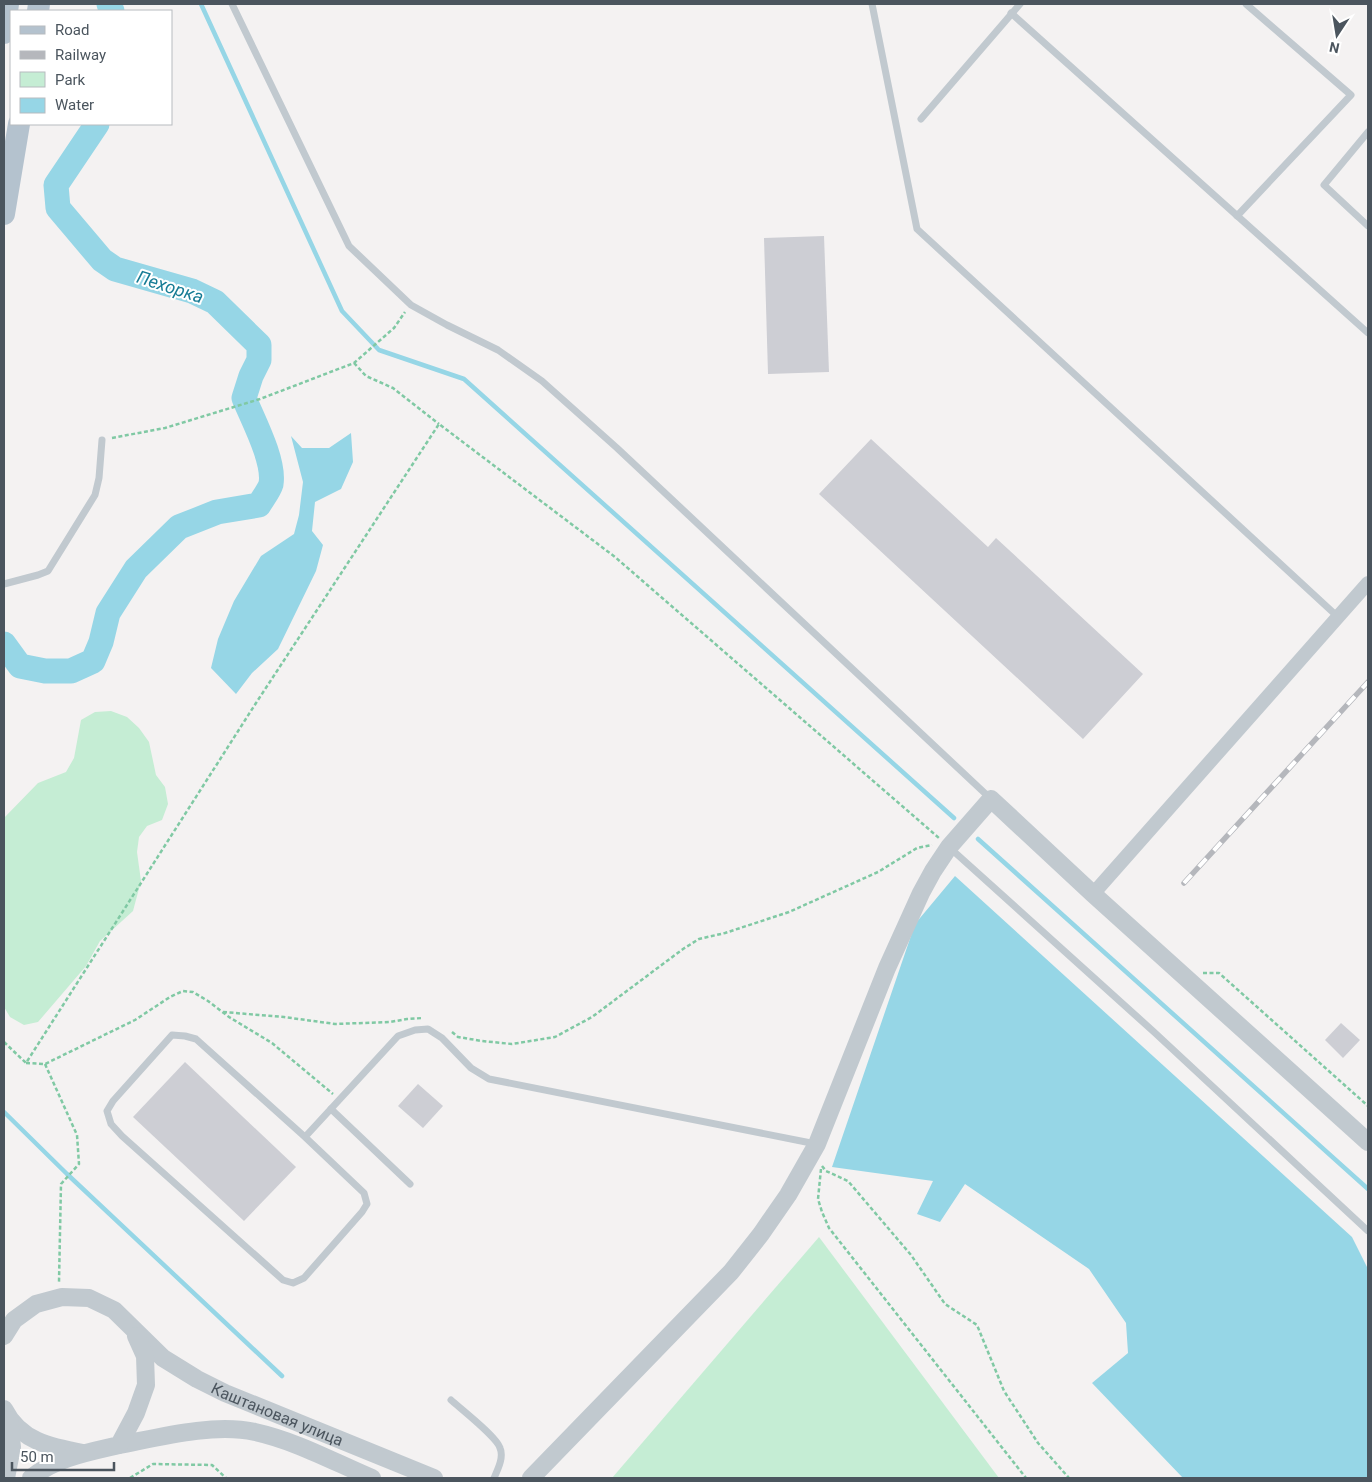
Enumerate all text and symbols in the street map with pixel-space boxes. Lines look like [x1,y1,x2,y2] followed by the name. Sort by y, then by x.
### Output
[10,10,172,125] legend
[1312,10,1362,60] north arrow
[55,21,89,39] text: Road
[1328,39,1341,57] text: N
[55,46,106,64] text: Railway
[55,71,86,89] text: Park
[55,96,94,114] text: Water
[134,266,206,307] water label: Пехорка
[208,1379,346,1450] street label: Каштановая улица
[12,1440,115,1472] scale bar
[20,1448,54,1466] text: 50 m

